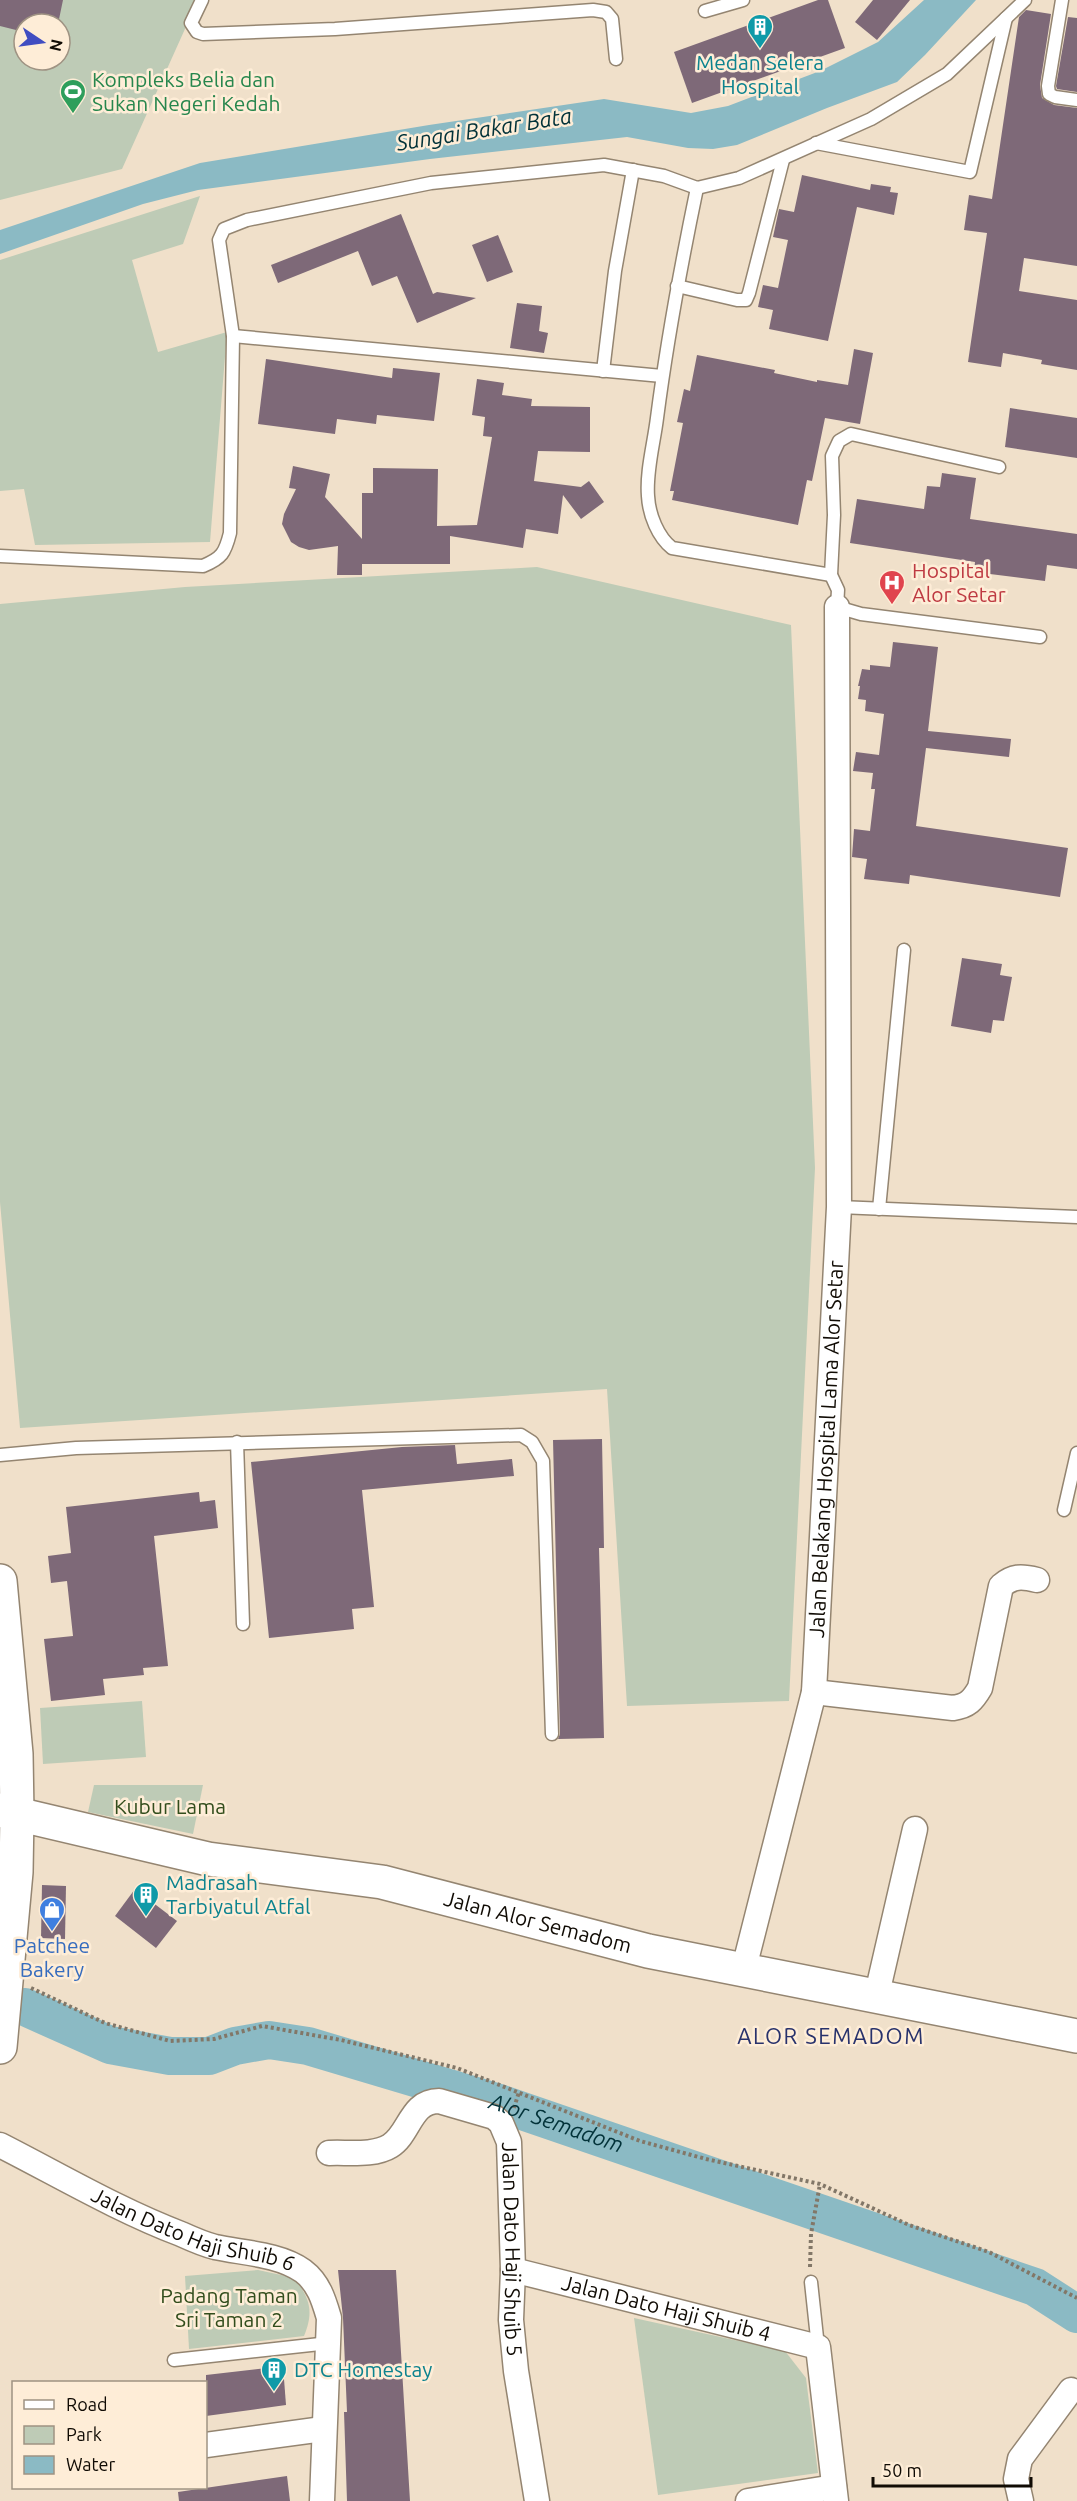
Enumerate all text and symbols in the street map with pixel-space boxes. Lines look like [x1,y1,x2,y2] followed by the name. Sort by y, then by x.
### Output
[12,12,72,72] north arrow
[745,12,775,50] building icon: Medan Selera Hospital
[47,38,67,53] text: N
[696,50,824,98] place label: Medan Selera Hospital
[92,67,280,115] place label: Kompleks Belia dan Sukan Negeri Kedah
[58,77,88,115] sports icon: Kompleks Belia dan Sukan Negeri Kedah
[393,102,574,155] water label: Sungai Bakar Bata
[912,558,1006,606] place label: Hospital Alor Setar
[877,568,907,606] hospital icon: Hospital Alor Setar
[804,1260,847,1638] street label: Jalan Belakang Hospital Lama Alor Setar
[114,1794,226,1818] park label: Kubur Lama
[166,1870,311,1918] place label: Madrasah Tarbiyatul Atfal
[131,1880,161,1918] building icon: Madrasah Tarbiyatul Atfal
[442,1886,634,1957] street label: Jalan Alor Semadom
[37,1895,67,1933] shop icon: Patchee Bakery
[14,1933,90,1981] place label: Patchee Bakery
[737,2023,925,2048] district label: ALOR SEMADOM
[486,2088,627,2157] water label: Alor Semadom
[498,2142,528,2358] street label: Jalan Dato Haji Shuib 5
[88,2182,299,2275] street label: Jalan Dato Haji Shuib 6
[559,2270,774,2346] street label: Jalan Dato Haji Shuib 4
[160,2283,298,2331] park label: Padang Taman Sri Taman 2
[259,2355,289,2393] building icon: DTC Homestay
[294,2357,432,2381] place label: DTC Homestay
[12,2381,207,2489] legend
[66,2394,108,2414] text: Road
[66,2424,102,2444] text: Park
[873,2450,1030,2488] scale bar
[66,2454,116,2474] text: Water
[882,2460,922,2480] text: 50 m

